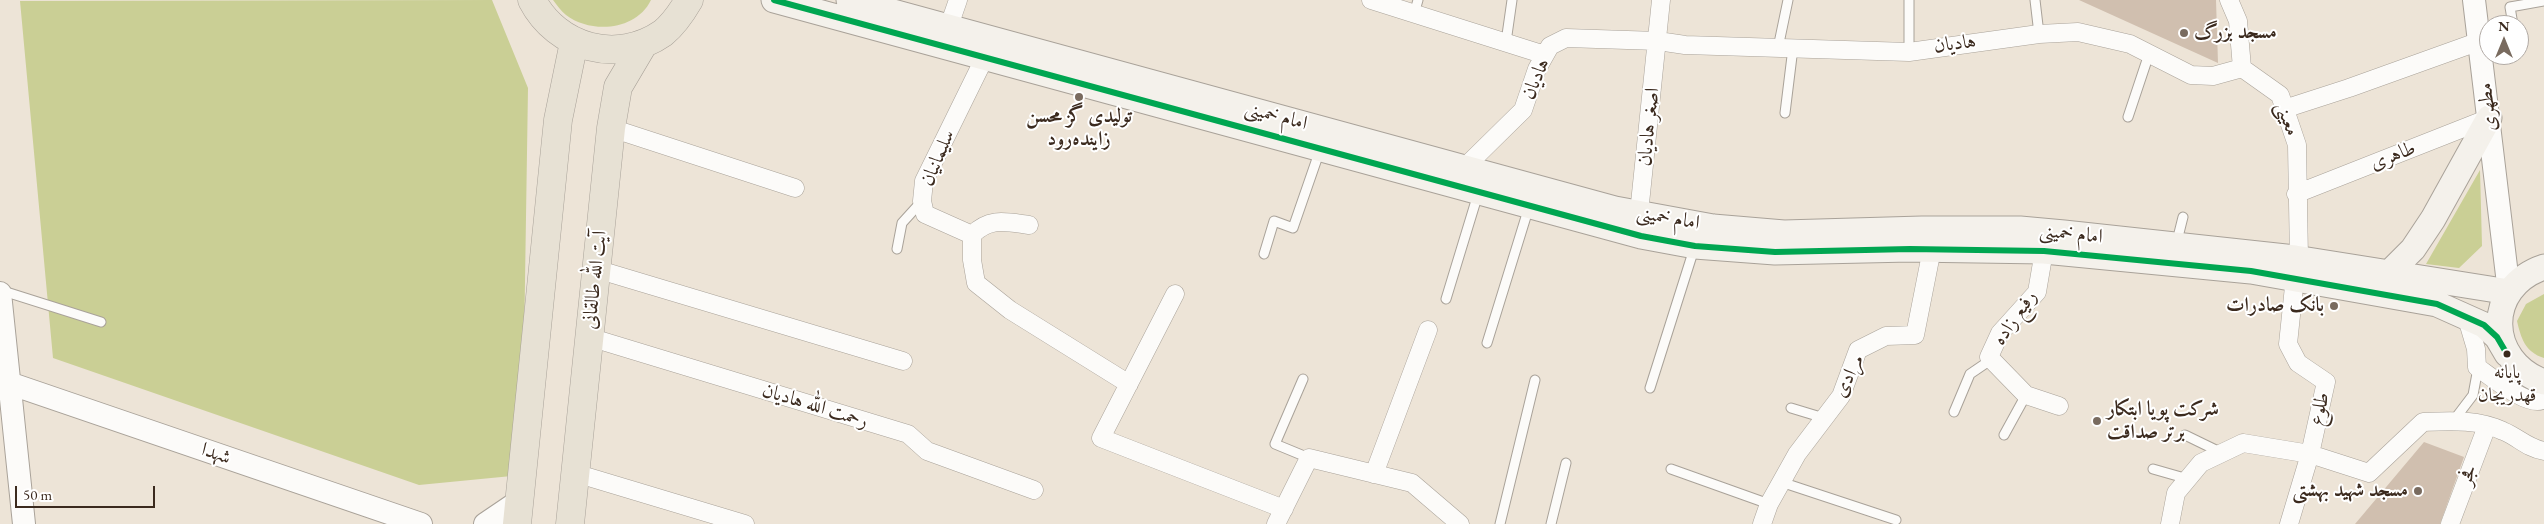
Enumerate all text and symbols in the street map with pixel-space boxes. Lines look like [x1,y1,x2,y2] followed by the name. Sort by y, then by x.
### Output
[2479,15,2529,65] north arrow
[2498,17,2510,35] text: N
[2194,21,2277,45] place label: مسجد بزرگ
[2178,27,2190,39] marker: مسجد بزرگ
[1932,30,1978,58] street label: هادیان
[1517,55,1555,103] street label: هادیان
[2474,82,2502,132] street label: مطهری
[1633,87,1665,167] street label: اصغر هادیان
[1073,91,1085,103] marker: تولیدی گز محسن زاینده‌رود
[1242,96,1310,136] street label: امام خمینی
[2270,99,2304,139] street label: معینی
[1026,105,1132,152] place label: تولیدی گز محسن زاینده‌رود
[915,126,961,190] street label: سلیمانیان
[2367,136,2419,176] street label: طاهری
[1635,201,1701,235] street label: امام خمینی
[2038,219,2104,249] street label: امام خمینی
[578,230,612,330] street label: آیت الله طالقانی
[1988,286,2042,350] street label: رفیع زاده
[2226,294,2324,318] place label: بانک صادرات
[2328,300,2340,312] marker: بانک صادرات
[2502,349,2512,359] marker: پایانه قهدریجان
[1828,351,1870,401] street label: مرادی
[2478,362,2536,406] place label: پایانه قهدریجان
[759,378,871,434] street label: رحمت الله هادیان
[2305,390,2335,428] street label: طلوع
[2107,398,2219,445] place label: شرکت پویا ابتکار برتر صداقت
[2091,415,2103,427] marker: شرکت پویا ابتکار برتر صداقت
[198,438,234,470] street label: شهدا
[2453,461,2483,489] street label: فجر
[18,476,158,508] scale bar
[2292,479,2408,503] place label: مسجد شهید بهشتی
[23,485,52,504] text: 50 m
[2412,485,2424,497] marker: مسجد شهید بهشتی

